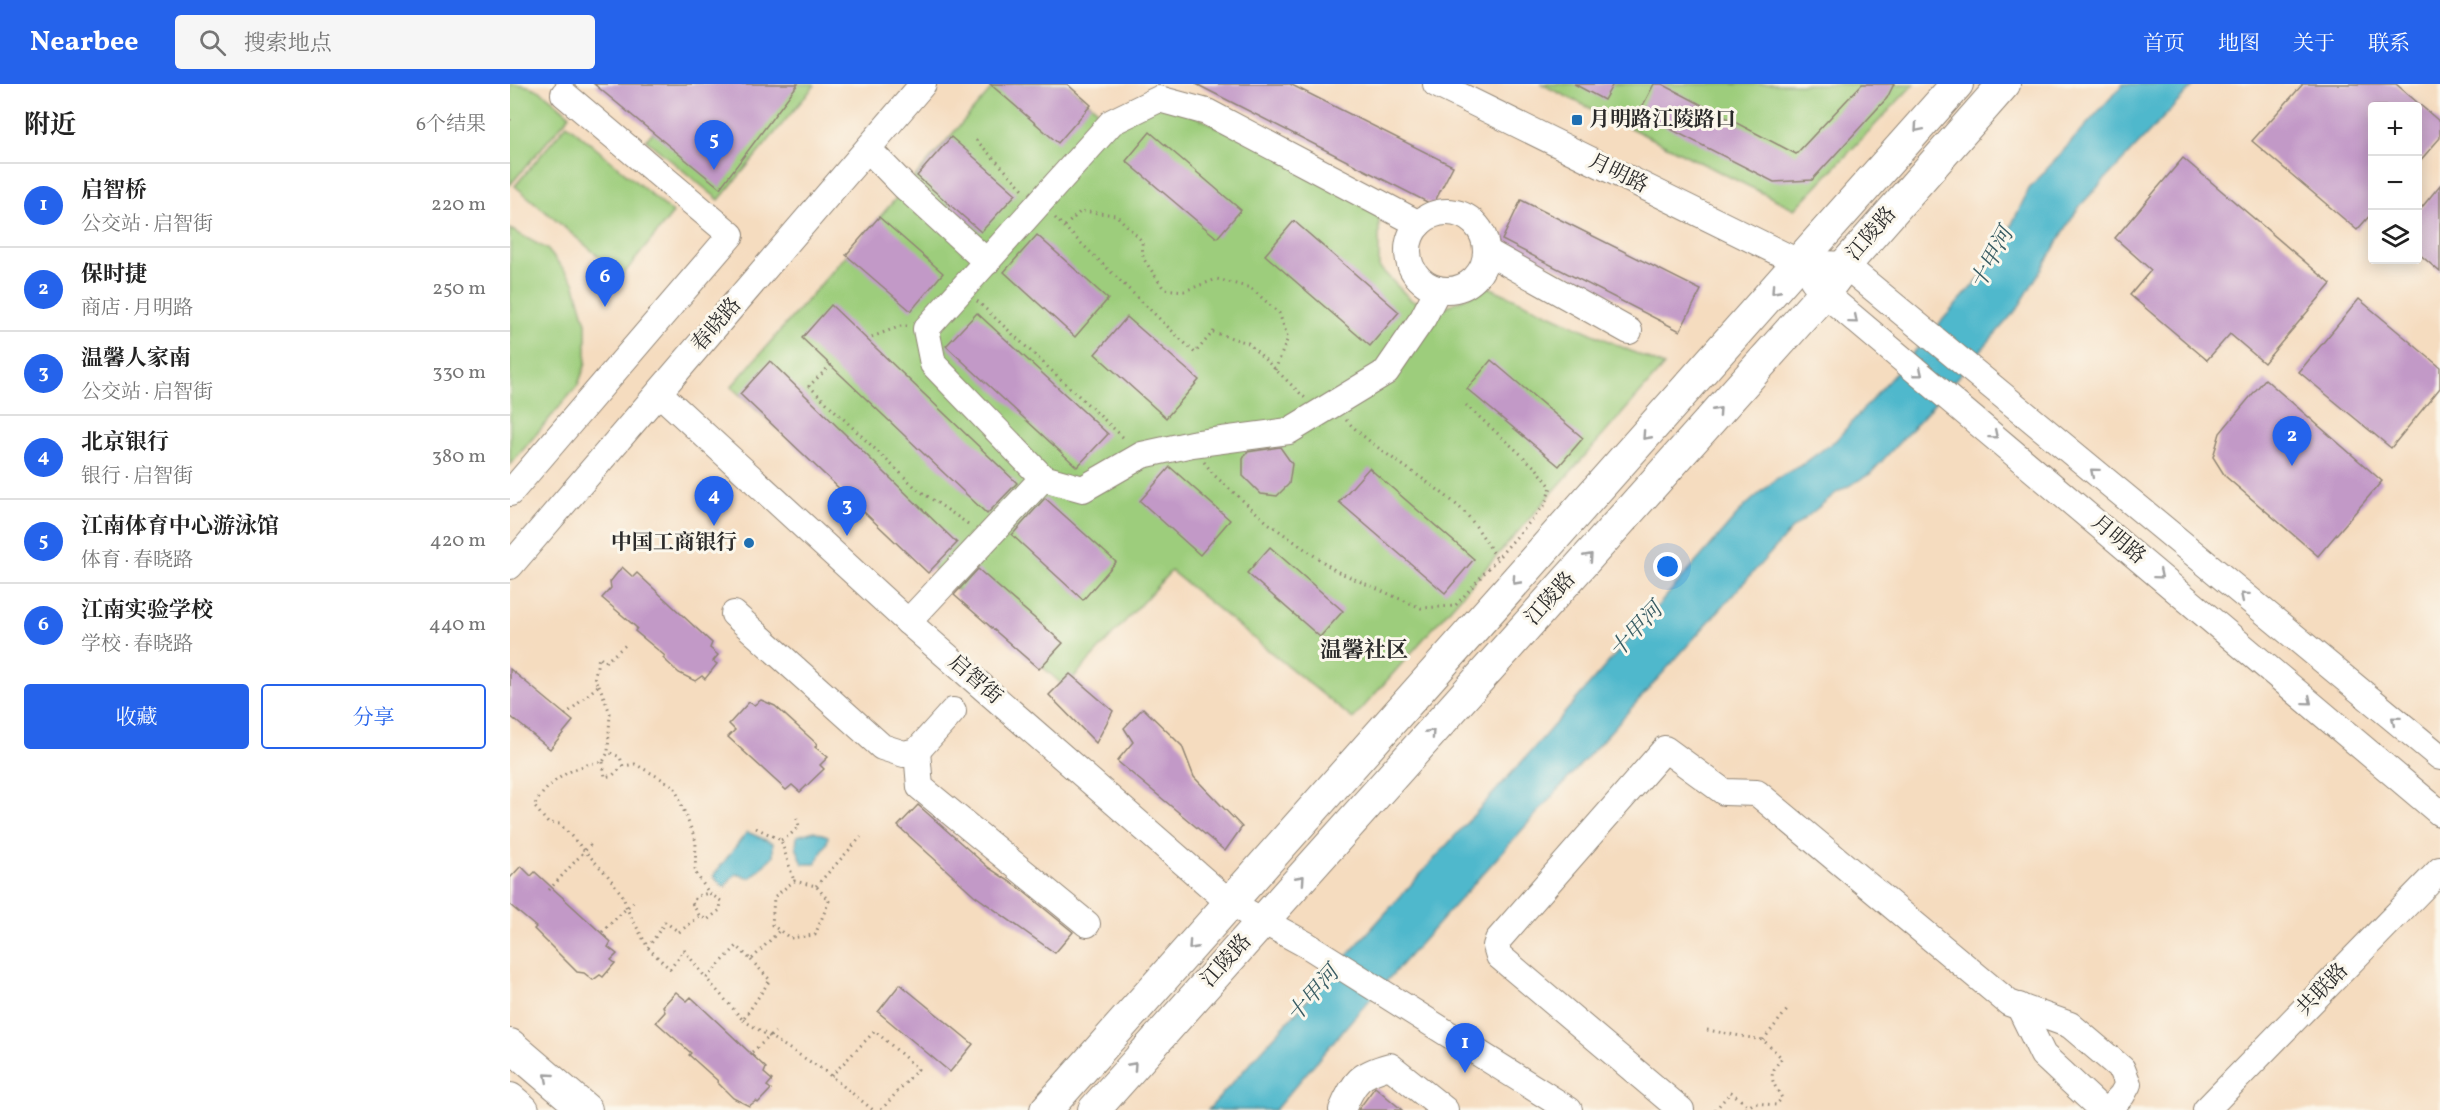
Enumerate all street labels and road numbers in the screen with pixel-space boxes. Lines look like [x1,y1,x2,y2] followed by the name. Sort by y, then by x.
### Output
[1583,147,1653,201] street label: 月明路
[1840,201,1904,267] street label: 江陵路
[685,292,749,358] street label: 春晓路
[2085,509,2151,571] street label: 月明路
[1519,566,1583,632] street label: 江陵路
[942,648,1008,712] street label: 启智街
[1195,928,1259,994] street label: 江陵路
[2291,957,2355,1023] street label: 共联路

